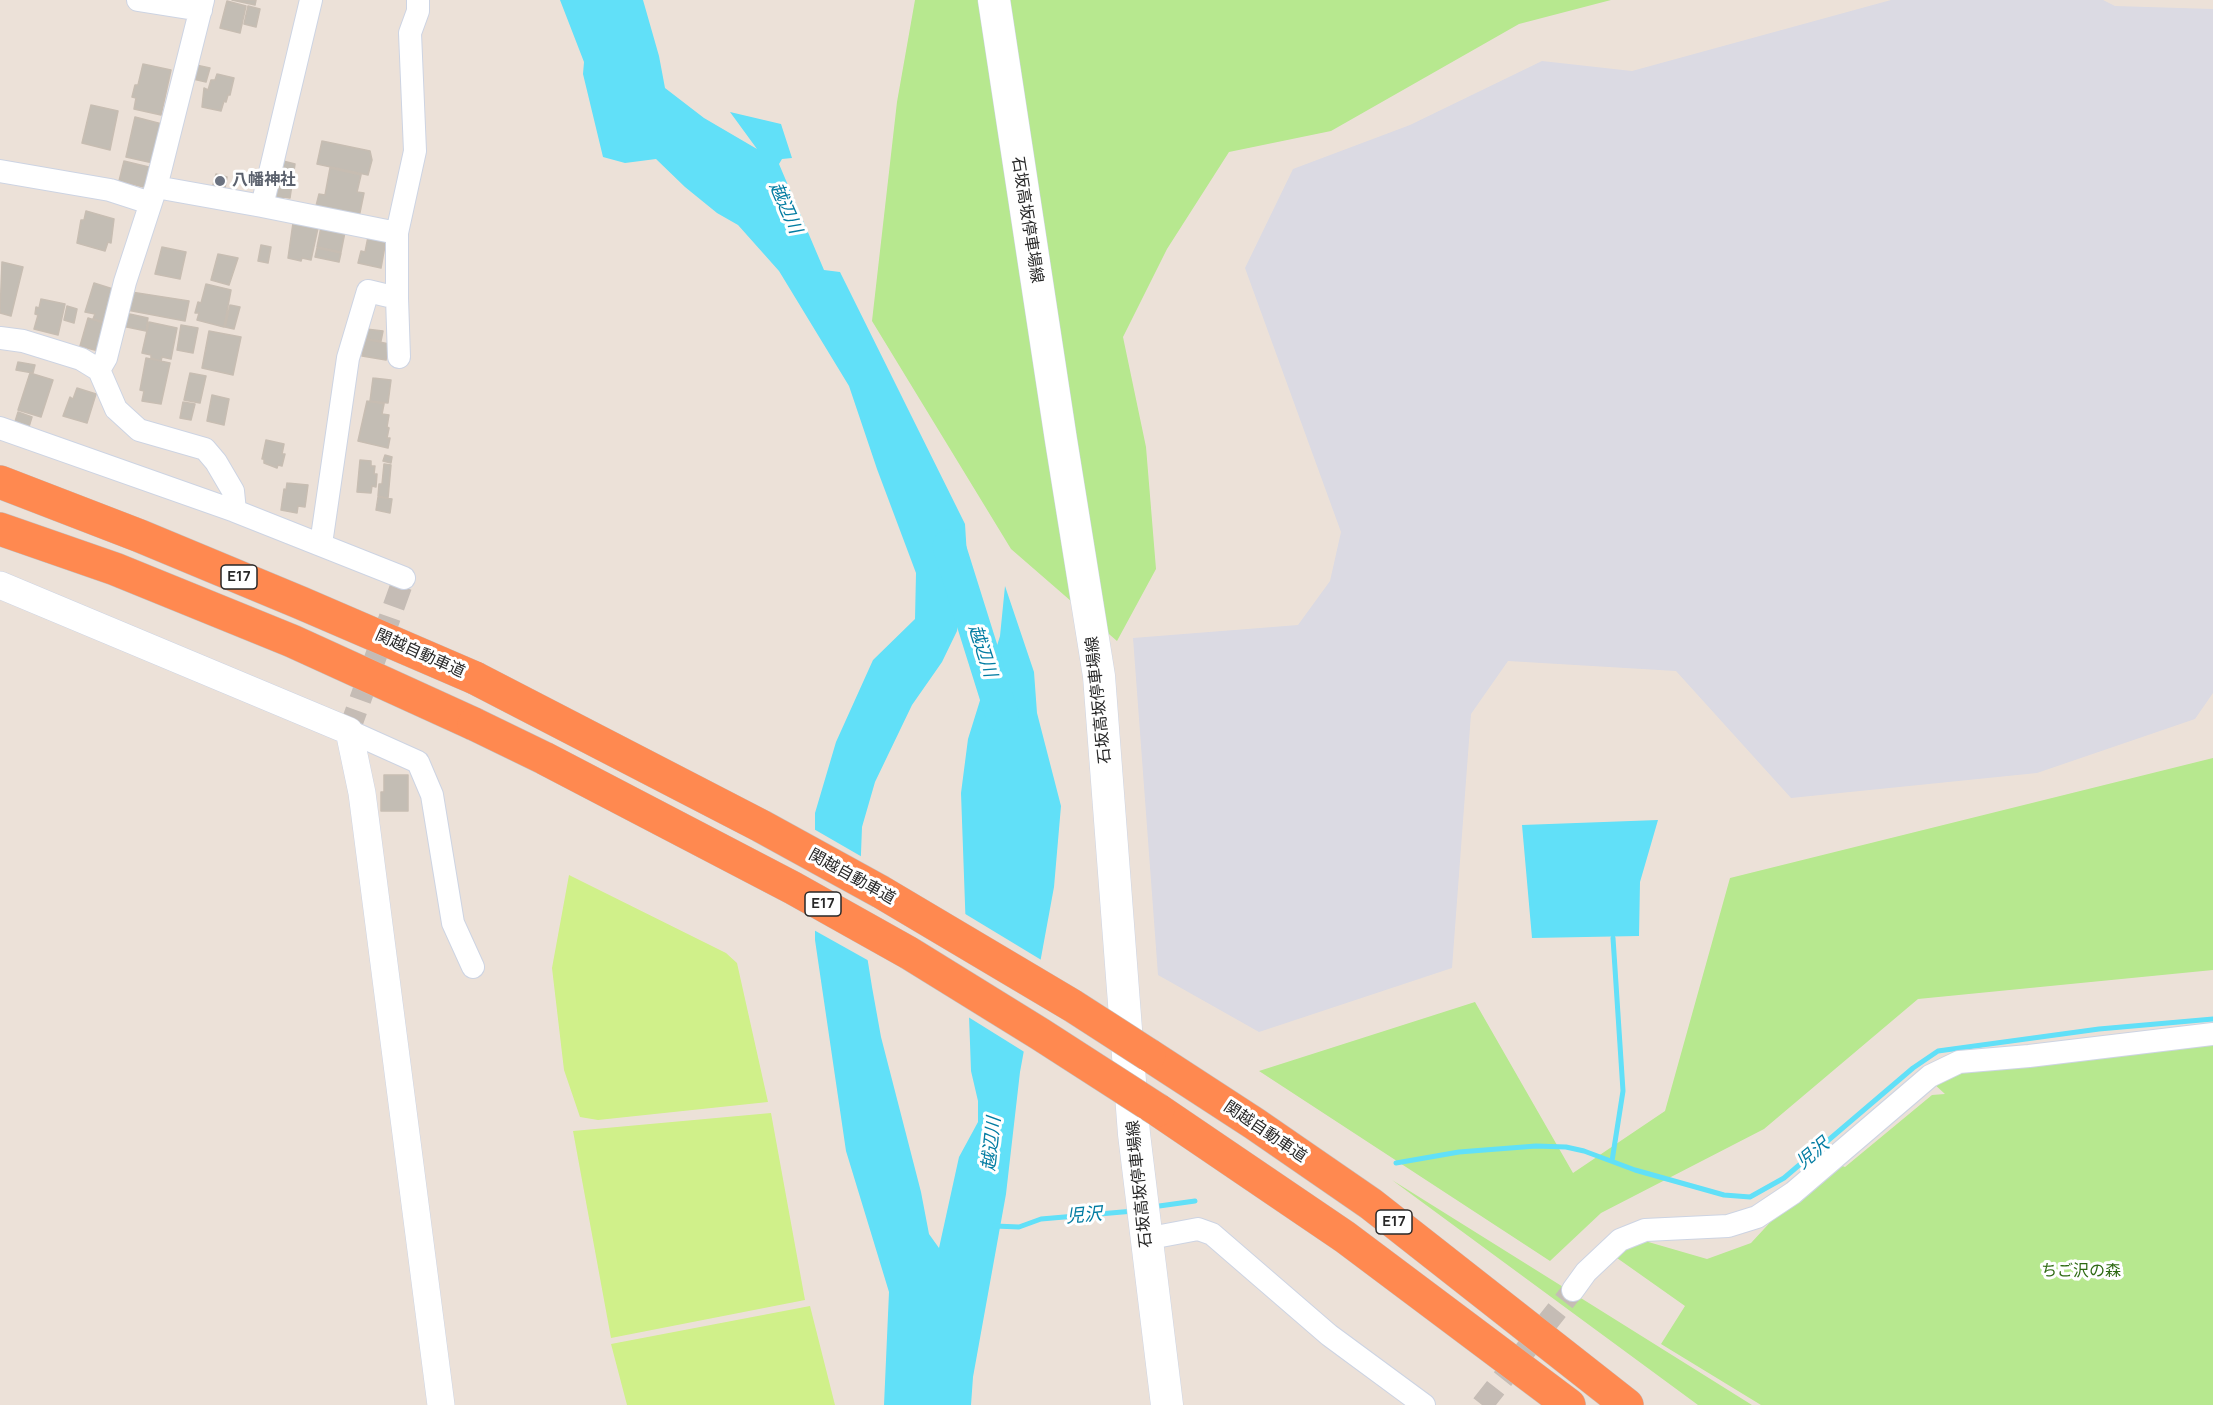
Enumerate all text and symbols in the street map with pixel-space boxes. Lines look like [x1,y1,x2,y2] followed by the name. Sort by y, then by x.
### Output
[1008,155,1046,285] street label: 石坂高坂停車場線
[232,171,296,191] place label: 八幡神社
[213,174,227,188] marker: 八幡神社
[764,179,806,237] water label: 越辺川
[221,565,257,589] road number: E17
[963,622,1001,680] water label: 越辺川
[372,626,468,682] street label: 関越自動車道
[1083,635,1115,765] street label: 石坂高坂停車場線
[805,845,899,909] street label: 関越自動車道
[805,892,841,916] road number: E17
[1220,1097,1310,1167] street label: 関越自動車道
[978,1116,1006,1172] water label: 越辺川
[1124,1119,1156,1249] street label: 石坂高坂停車場線
[1792,1134,1834,1174] water label: 児沢
[1065,1204,1103,1228] water label: 児沢
[1376,1210,1412,1234] road number: E17
[2041,1262,2121,1282] park label: ちご沢の森

